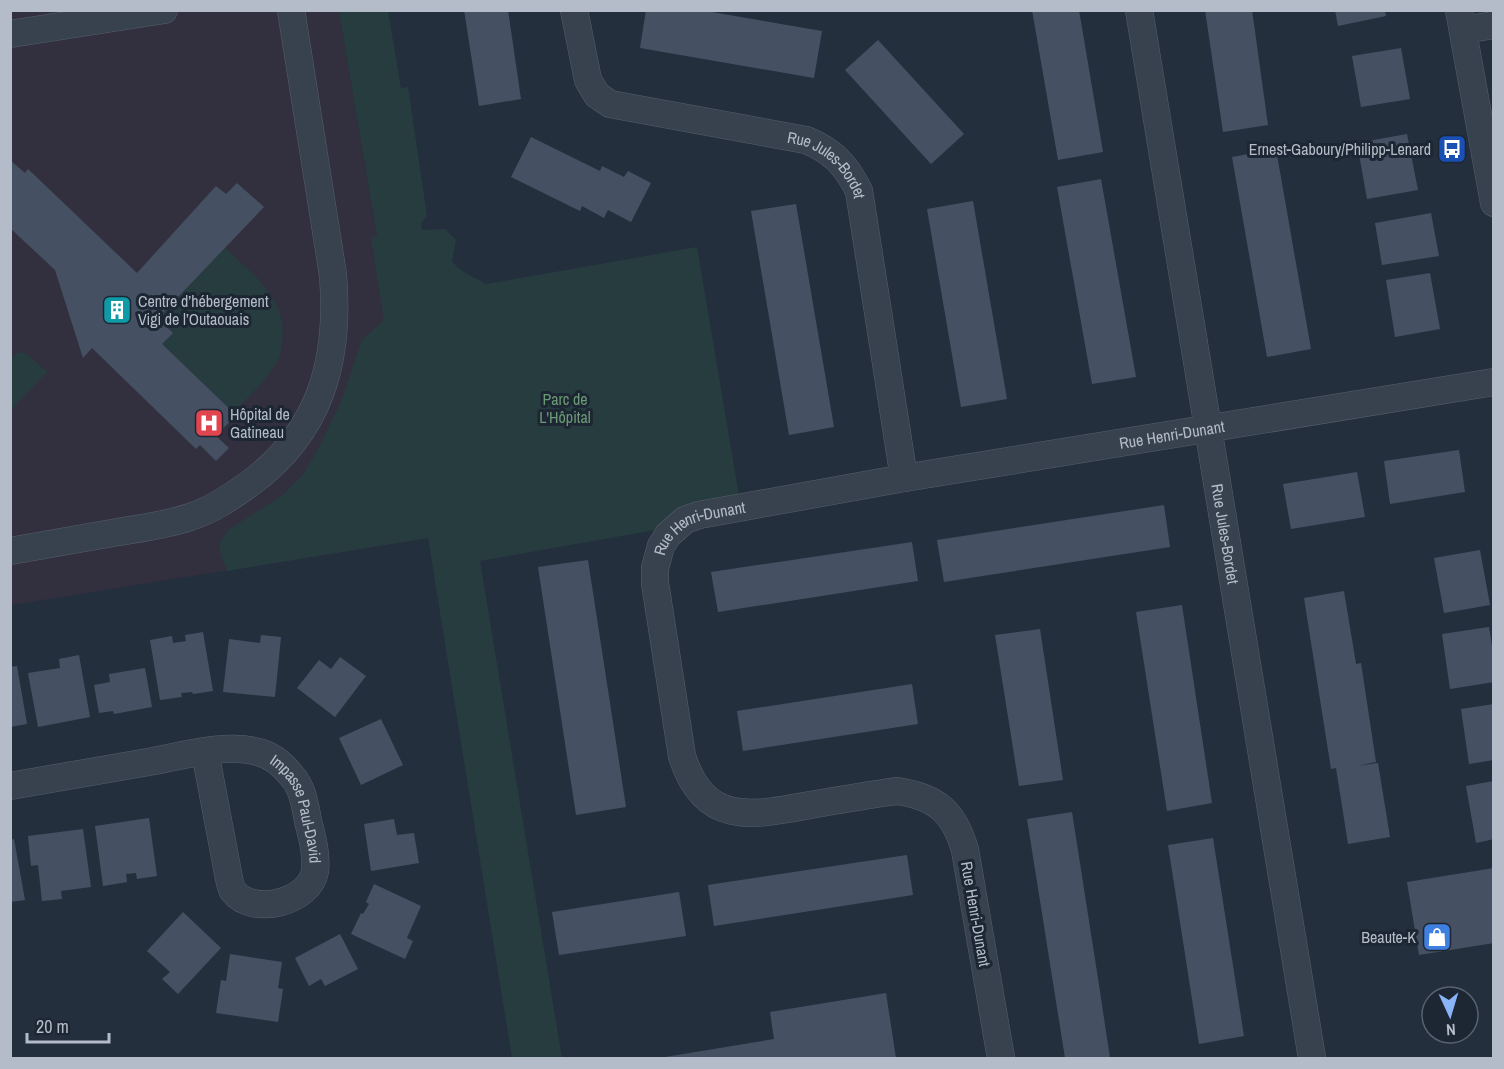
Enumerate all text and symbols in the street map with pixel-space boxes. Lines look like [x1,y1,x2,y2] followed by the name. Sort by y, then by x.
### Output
[786,126,871,200] street label: Rue Jules-Bordet
[1436,133,1468,165] bus stop icon: Ernest-Gaboury/Philipp-Lenard
[1249,138,1431,160] place label: Ernest-Gaboury/Philipp-Lenard
[138,290,269,330] place label: Centre d’hébergement Vigi de l’Outaouais
[101,294,133,326] building icon: Centre d’hébergement Vigi de l’Outaouais
[539,388,591,428] park label: Parc de L'Hôpital
[230,403,290,443] place label: Hôpital de Gatineau
[193,407,225,439] hospital icon: Hôpital de Gatineau
[1117,415,1226,454] street label: Rue Henri-Dunant
[1206,482,1245,586] street label: Rue Jules-Bordet
[648,496,747,558] street label: Rue Henri-Dunant
[266,749,327,864] street label: Impasse Paul-David
[956,860,996,969] street label: Rue Henri-Dunant
[1421,921,1453,953] shop icon: Beaute-K
[1361,926,1416,948] place label: Beaute-K
[1420,985,1480,1045] north arrow
[27,1006,110,1044] scale bar
[36,1014,69,1039] text: 20 m
[1446,1019,1457,1041] text: N

